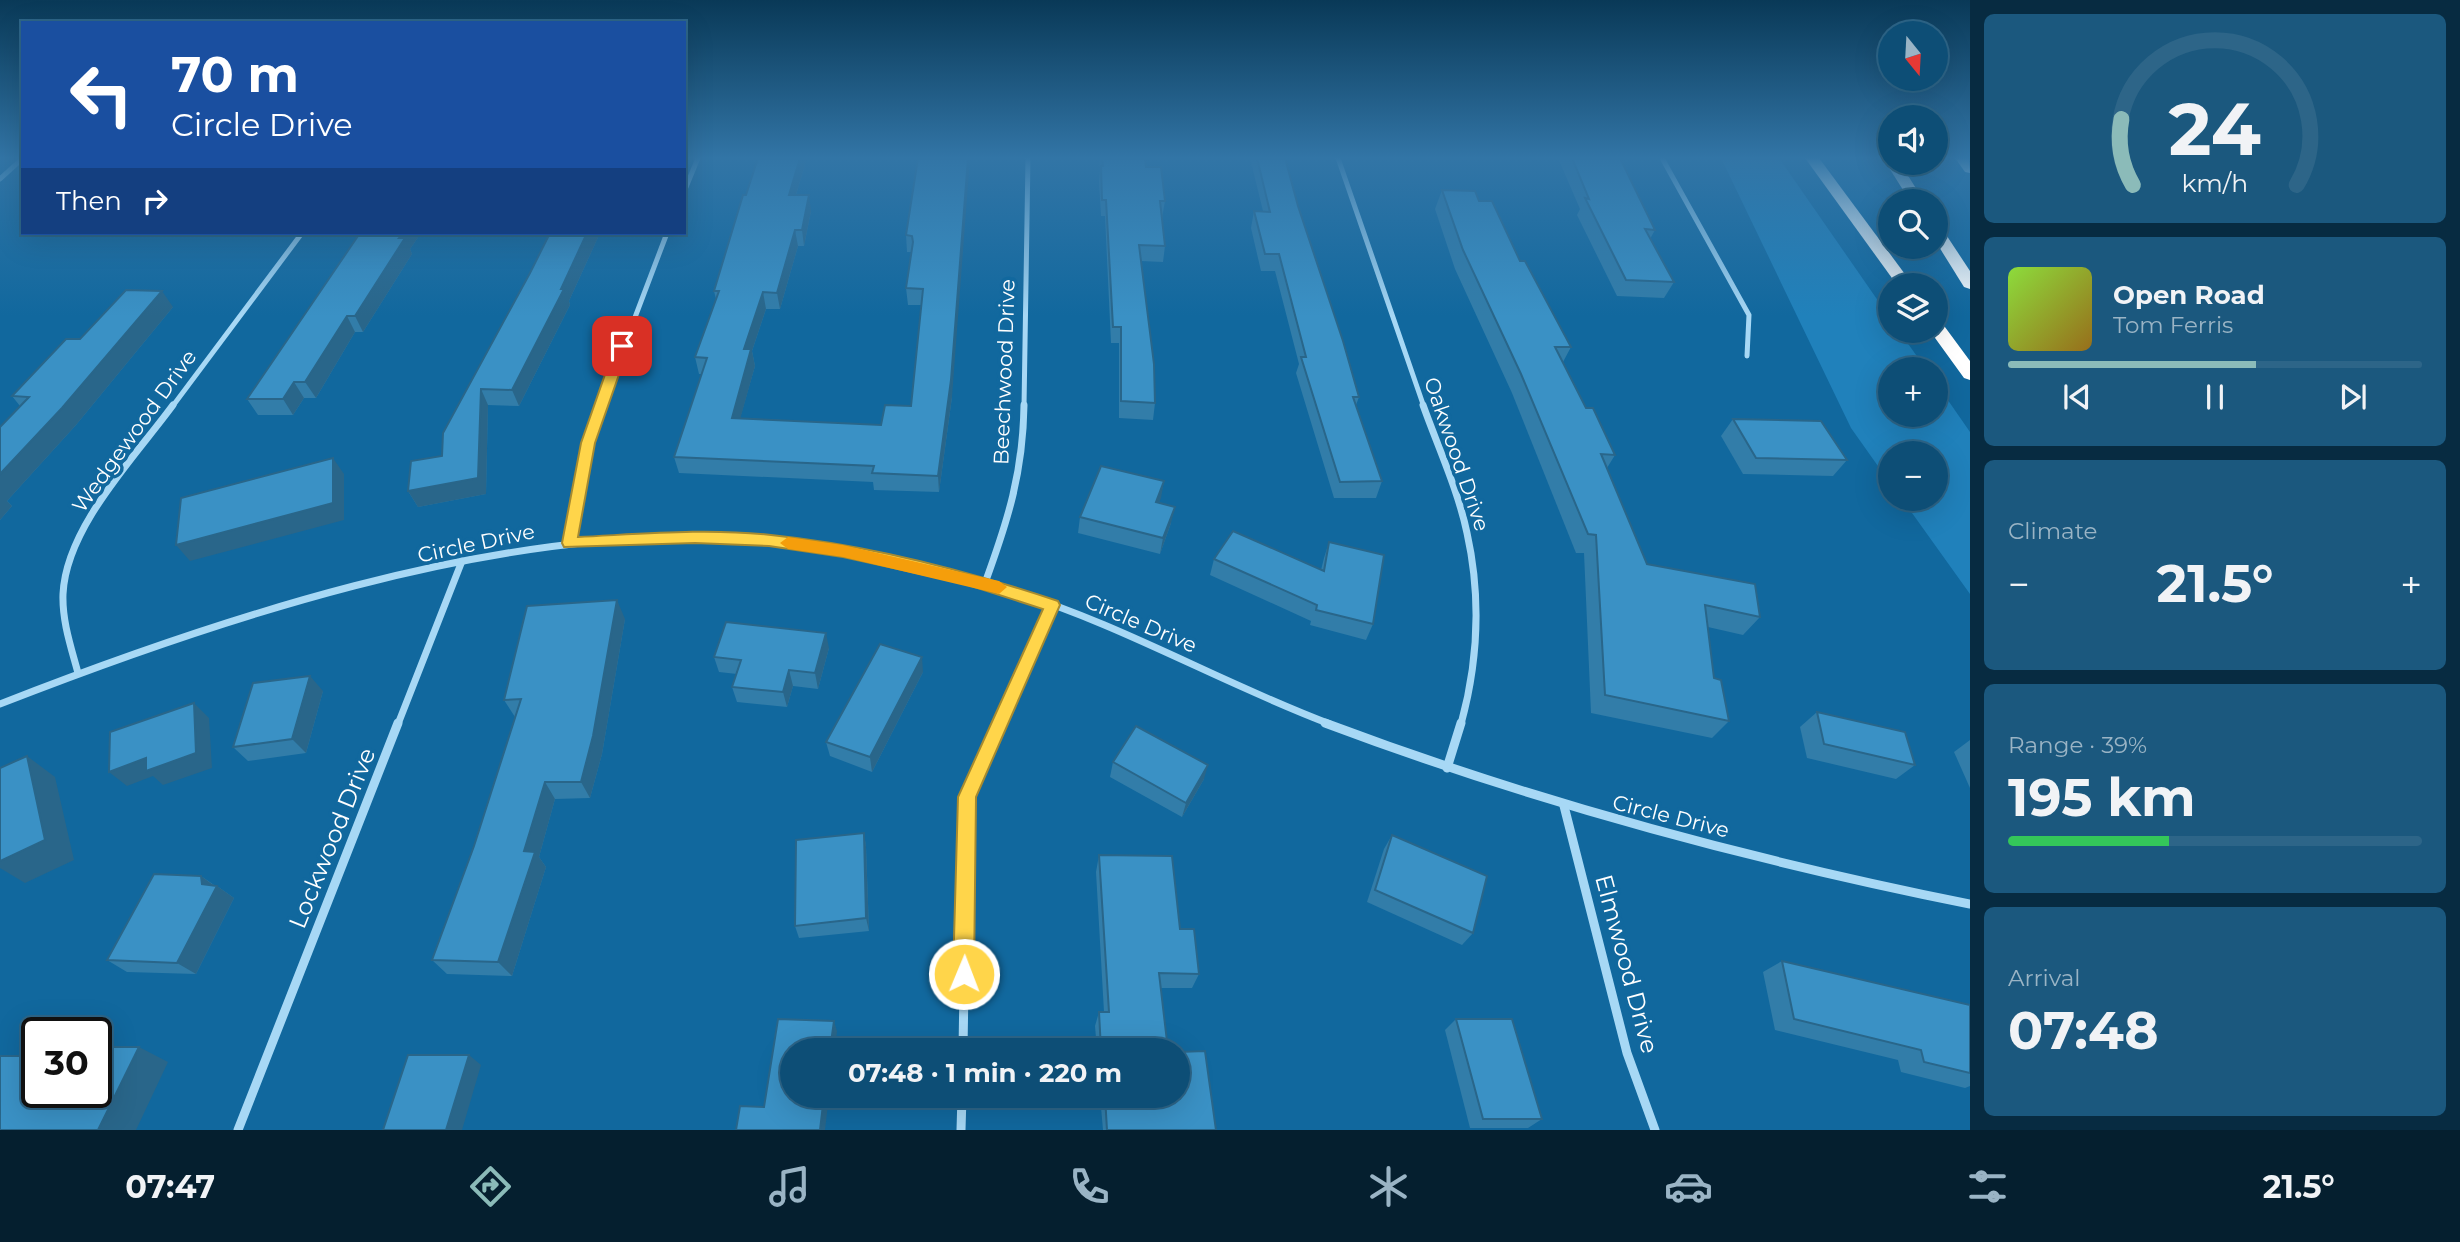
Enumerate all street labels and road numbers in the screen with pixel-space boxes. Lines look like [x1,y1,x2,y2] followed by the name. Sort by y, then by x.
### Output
[988,279,1020,465] street label: Beechwood Drive
[67,345,201,517] street label: Wedgewood Drive
[1419,374,1495,534] street label: Oakwood Drive
[415,518,537,568] street label: Circle Drive
[1081,588,1201,658] street label: Circle Drive
[283,743,381,933] street label: Lockwood Drive
[1610,789,1732,843] street label: Circle Drive
[1589,871,1665,1057] street label: Elmwood Drive

